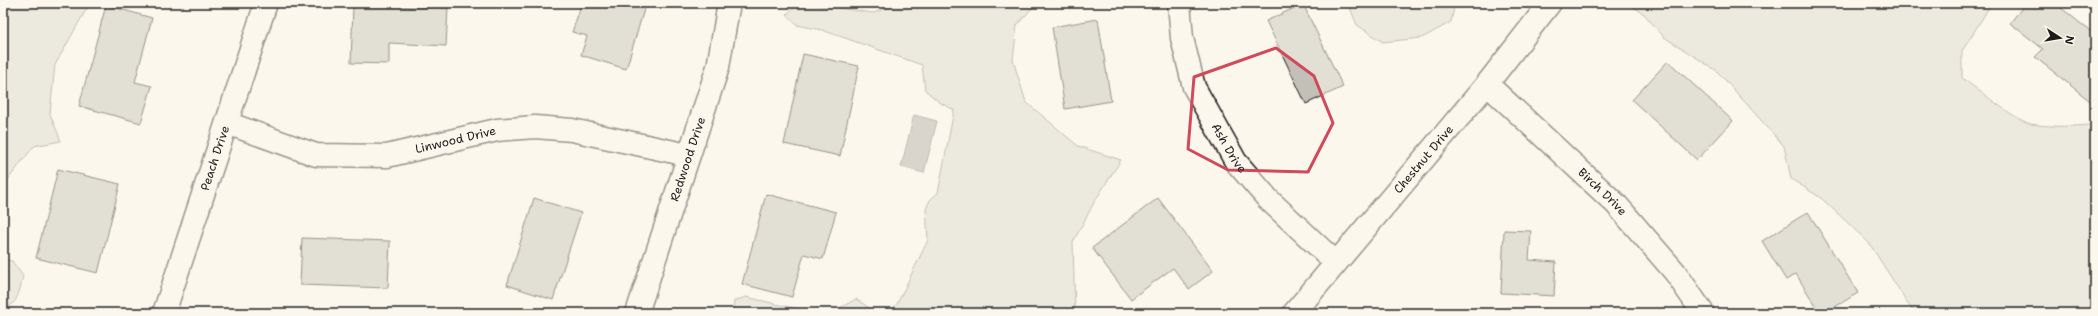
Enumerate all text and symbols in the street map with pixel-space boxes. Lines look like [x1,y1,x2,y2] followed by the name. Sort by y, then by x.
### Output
[2040,18,2080,58] north arrow
[2061,34,2078,46] text: N
[666,115,709,204] street label: Redwood Drive
[1208,120,1250,177] street label: Ash Drive
[413,122,498,157] street label: Linwood Drive
[1390,122,1457,197] street label: Chestnut Drive
[197,123,233,193] street label: Peach Drive
[1574,165,1631,219] street label: Birch Drive

